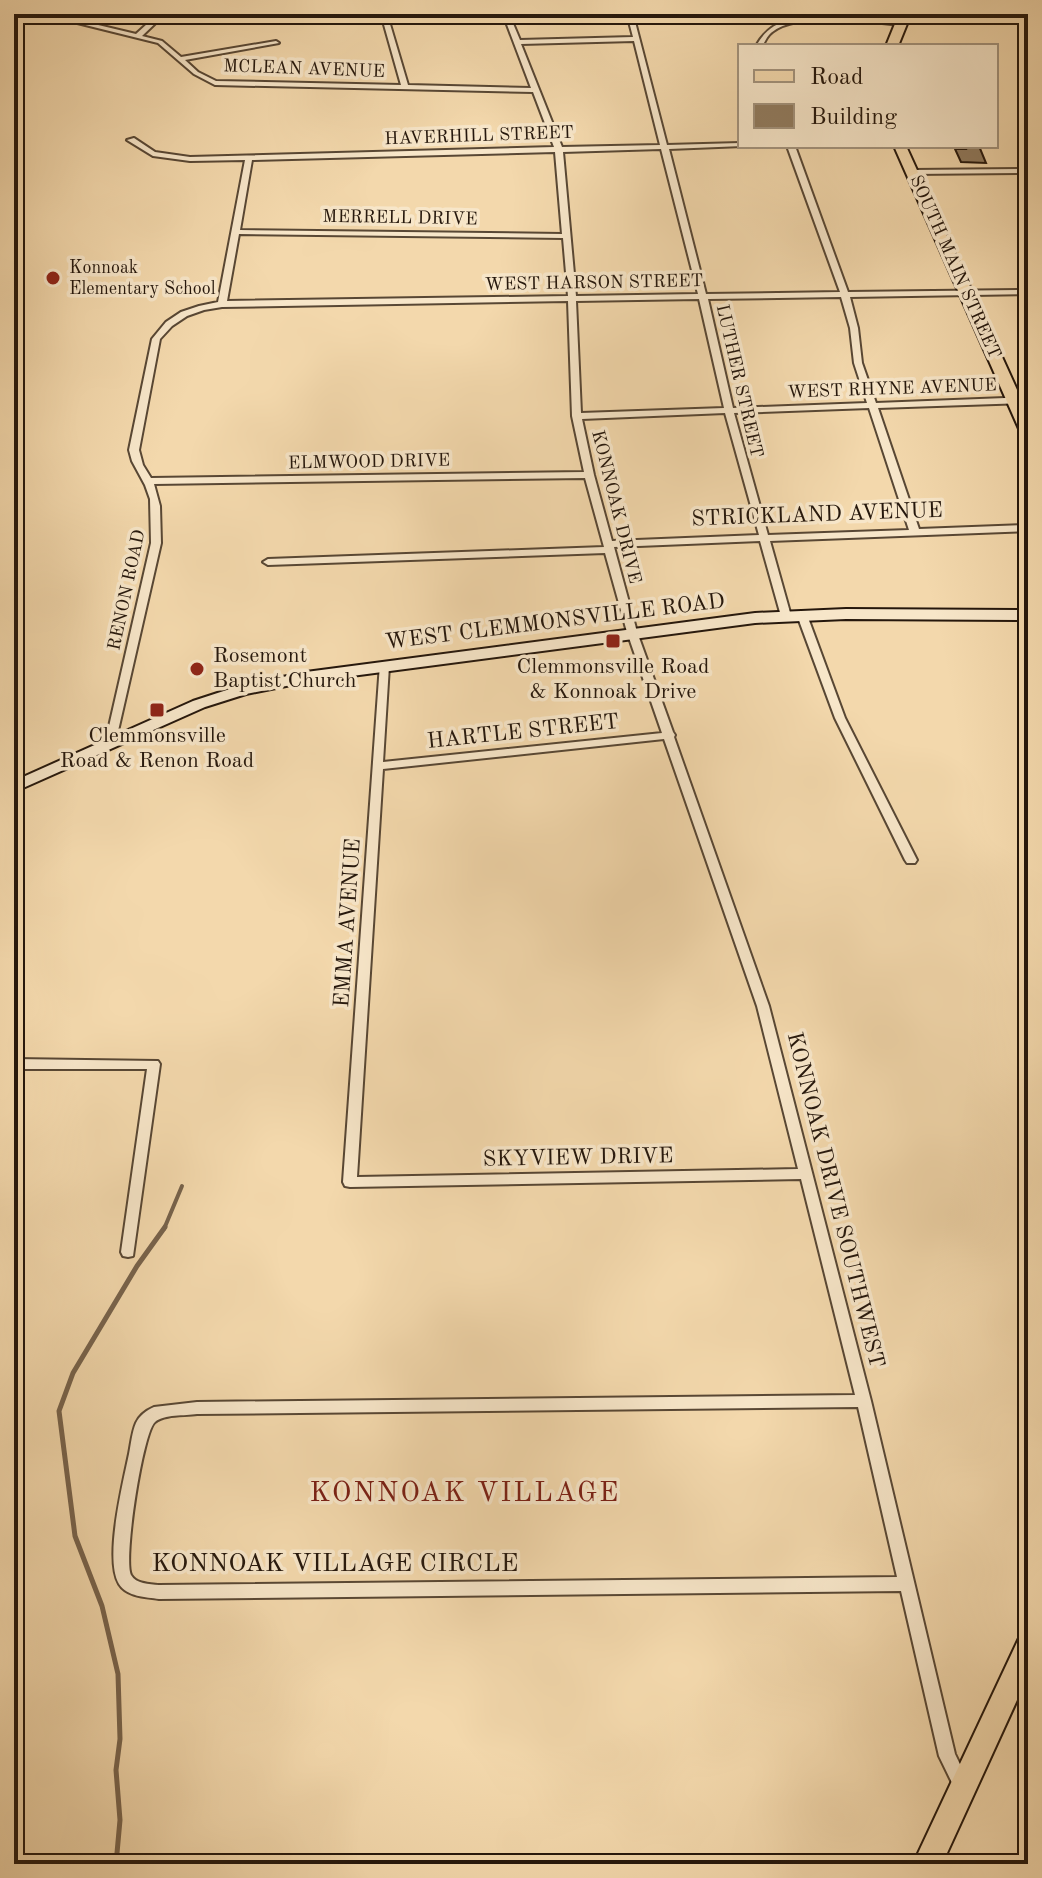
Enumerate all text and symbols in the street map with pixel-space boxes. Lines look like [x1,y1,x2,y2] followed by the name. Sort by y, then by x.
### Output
[738,44,998,148] legend
[223,57,385,81] street label: MCLEAN AVENUE
[810,66,863,90] text: Road
[810,106,897,130] text: Building
[384,124,574,148] street label: HAVERHILL STREET
[906,173,1004,361] street label: SOUTH MAIN STREET
[322,208,478,228] street label: MERRELL DRIVE
[69,259,216,298] place label: Konnoak Elementary School
[44,269,62,287] marker: Konnoak Elementary School
[484,272,704,294] street label: WEST HARSON STREET
[713,302,765,460] street label: LUTHER STREET
[787,376,997,402] street label: WEST RHYNE AVENUE
[588,428,644,586] street label: KONNOAK DRIVE
[288,452,450,472] street label: ELMWOOD DRIVE
[691,500,943,530] street label: STRICKLAND AVENUE
[105,528,149,652] street label: RENON ROAD
[384,590,726,654] street label: WEST CLEMMONSVILLE ROAD
[604,632,622,650] marker: Clemmonsville Road & Konnoak Drive
[213,645,357,692] place label: Rosemont Baptist Church
[517,656,709,703] place label: Clemmonsville Road & Konnoak Drive
[188,660,206,678] marker: Rosemont Baptist Church
[148,701,166,719] marker: Clemmonsville Road & Renon Road
[426,711,620,753] street label: HARTLE STREET
[60,725,254,772] place label: Clemmonsville Road & Renon Road
[331,838,365,1008] street label: EMMA AVENUE
[783,1030,887,1370] street label: KONNOAK DRIVE SOUTHWEST
[483,1145,673,1171] street label: SKYVIEW DRIVE
[310,1480,620,1508] district label: KONNOAK VILLAGE
[151,1551,519,1577] street label: KONNOAK VILLAGE CIRCLE

